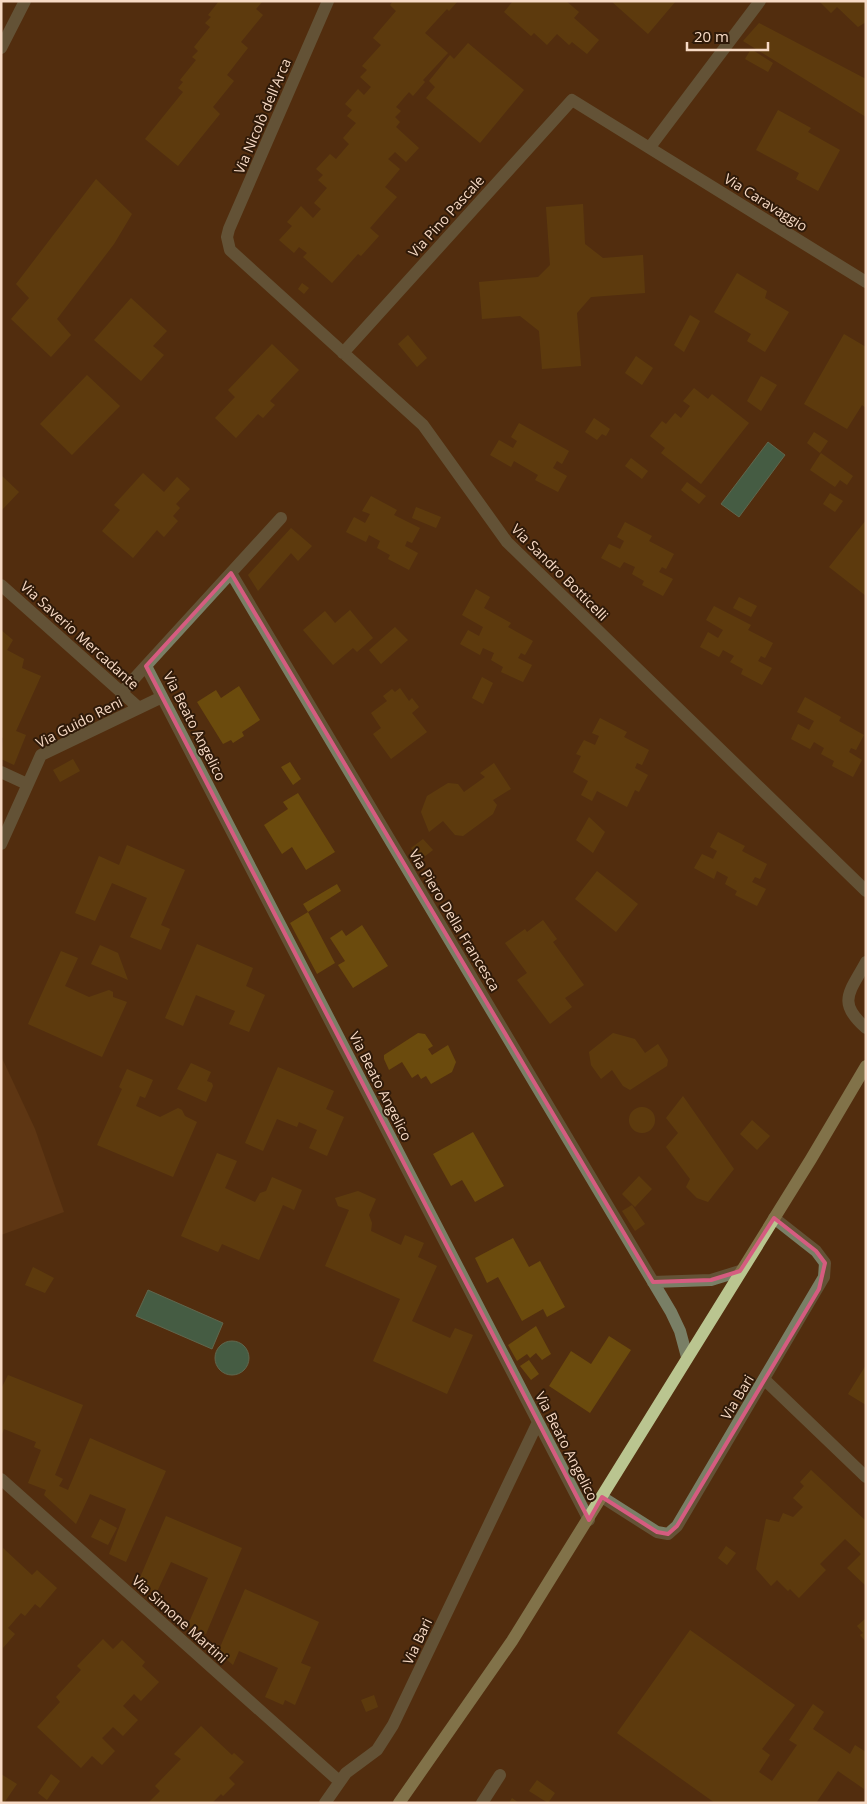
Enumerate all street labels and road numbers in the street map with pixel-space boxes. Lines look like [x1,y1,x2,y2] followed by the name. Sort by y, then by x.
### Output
[229,55,295,177] street label: Via Nicolò dell'Arca
[721,169,811,235] street label: Via Caravaggio
[404,171,488,261] street label: Via Pino Pascale
[507,519,613,625] street label: Via Sandro Botticelli
[17,577,143,693] street label: Via Saverio Mercadante
[159,668,231,784] street label: Via Beato Angelico
[32,692,126,752] street label: Via Guido Reni
[405,845,505,995] street label: Via Piero Della Francesca
[345,1028,417,1144] street label: Via Beato Angelico
[716,1371,758,1423] street label: Via Bari
[531,1388,603,1504] street label: Via Beato Angelico
[128,1571,232,1667] street label: Via Simone Martini
[398,1615,436,1667] street label: Via Bari

